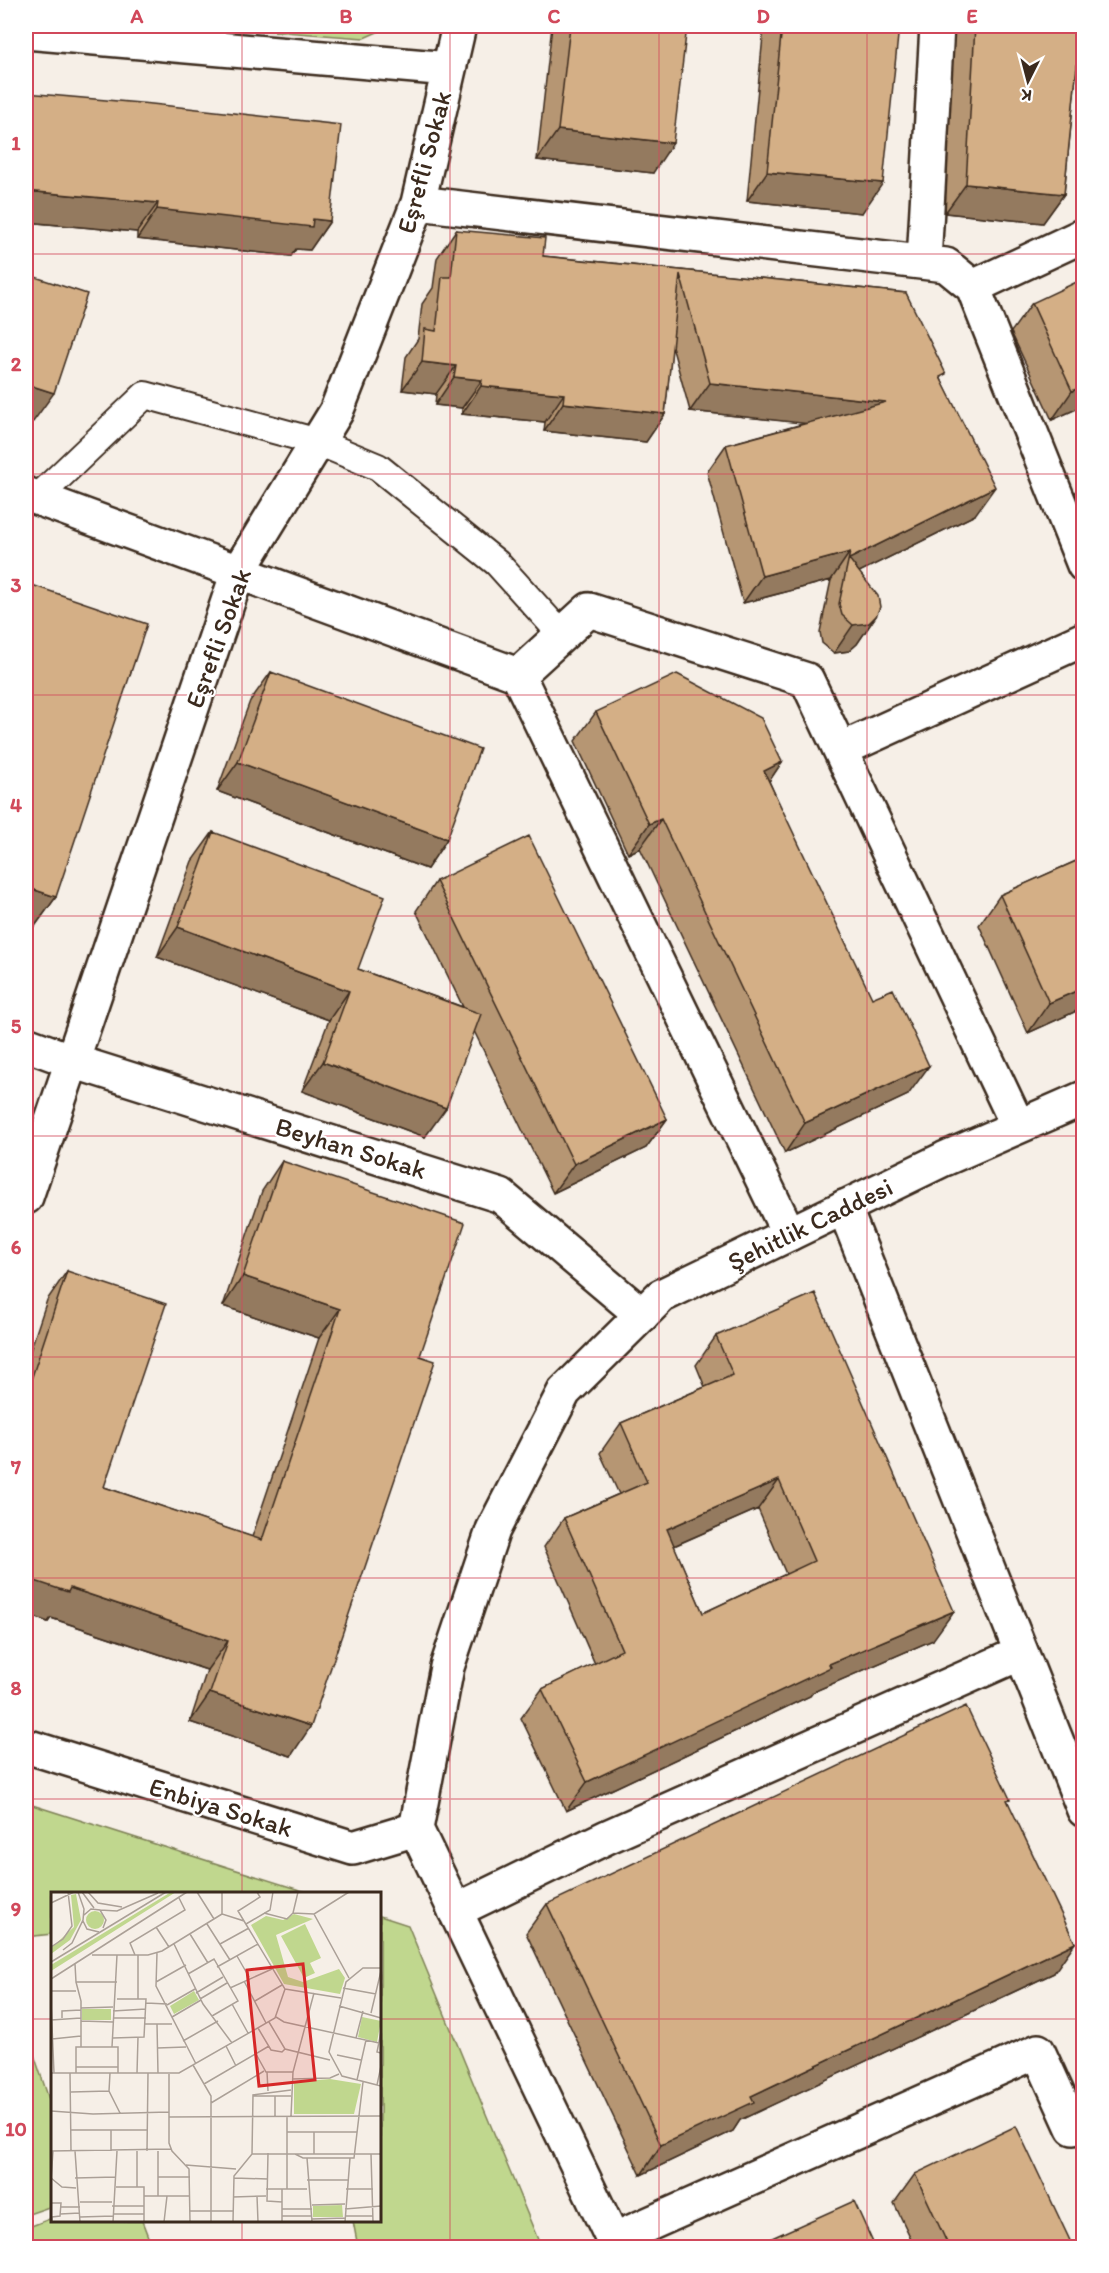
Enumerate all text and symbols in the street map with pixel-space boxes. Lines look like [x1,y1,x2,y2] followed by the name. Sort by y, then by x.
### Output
[130,4,144,28] text: A
[340,4,353,28] text: B
[548,4,561,28] text: C
[756,4,770,28] text: D
[966,4,978,28] text: E
[998,51,1058,111] north arrow
[1020,85,1033,105] text: K
[390,87,458,237] street label: Eşrefli Sokak
[11,131,21,155] text: 1
[11,352,22,376] text: 2
[178,564,258,712] street label: Eşrefli Sokak
[11,573,22,597] text: 3
[10,793,22,817] text: 4
[11,1014,22,1038] text: 5
[272,1110,430,1186] street label: Beyhan Sokak
[722,1170,898,1278] street label: Şehitlik Caddesi
[11,1235,22,1259] text: 6
[10,1455,21,1479] text: 7
[11,1676,22,1700] text: 8
[146,1770,296,1844] street label: Enbiya Sokak
[51,1892,381,2222] inset map
[11,1897,21,1921] text: 9
[5,2117,27,2141] text: 10

